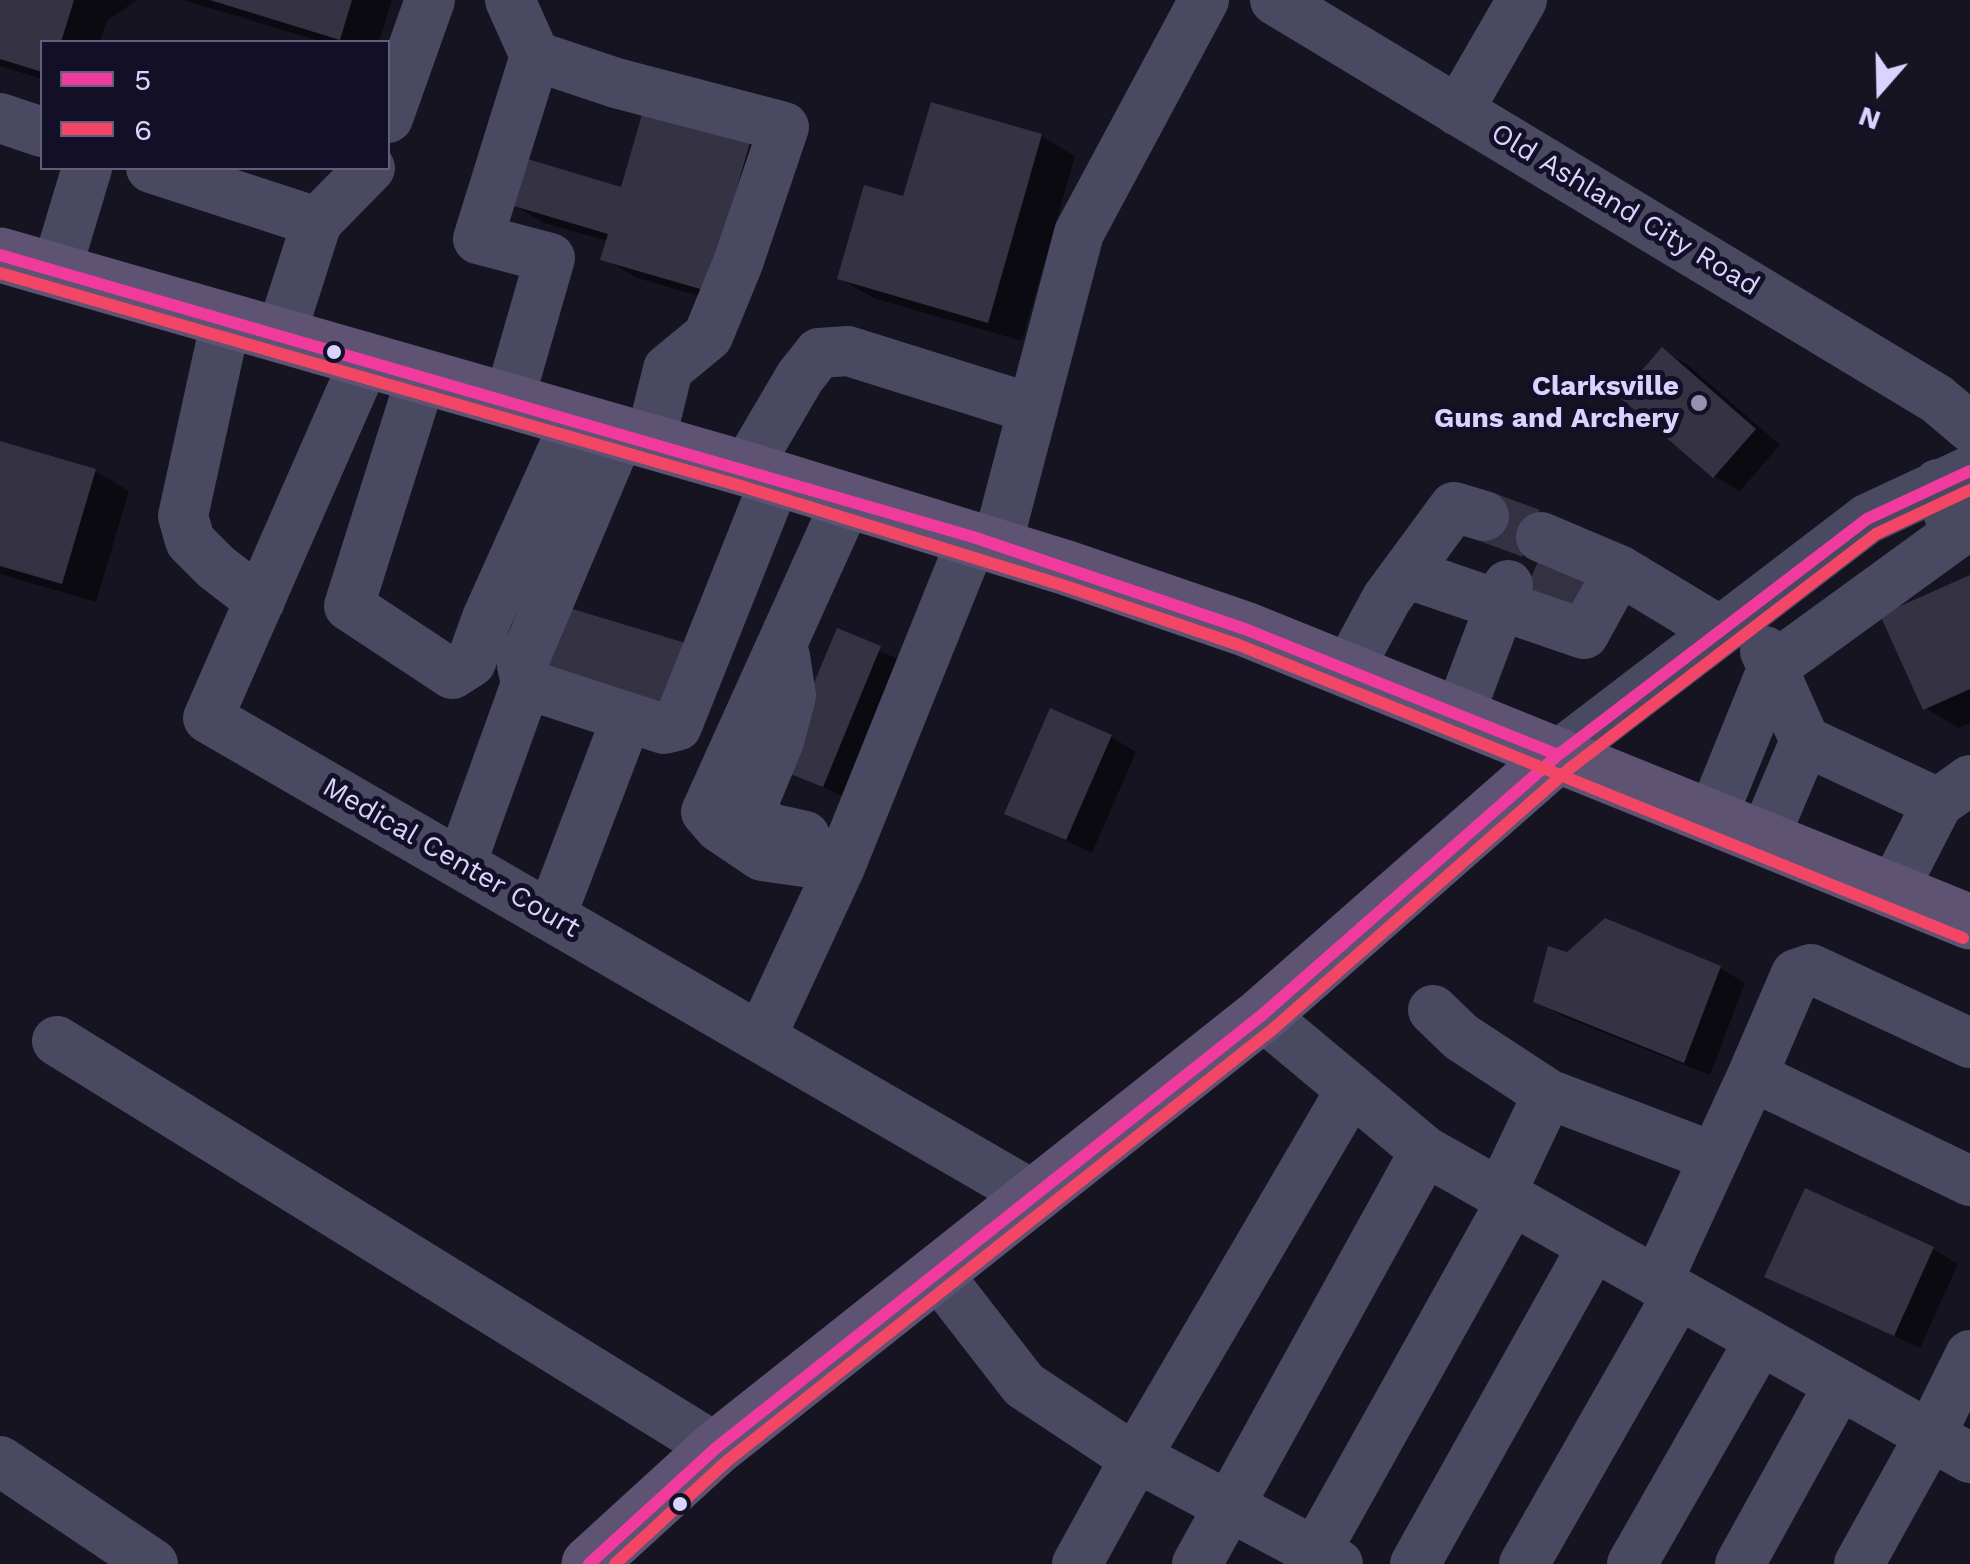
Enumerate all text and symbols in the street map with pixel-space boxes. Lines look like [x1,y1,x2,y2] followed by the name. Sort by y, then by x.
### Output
[40,40,390,170] legend
[1830,40,1930,140] north arrow
[134,62,151,97] text: 5
[1854,100,1885,138] text: N
[134,112,152,147] text: 6
[1485,117,1765,303] street label: Old Ashland City Road
[324,342,344,362] unlabelled marker
[1434,370,1679,436] place label: Clarksville Guns and Archery
[1688,392,1710,414] marker: Clarksville Guns and Archery
[316,771,586,945] street label: Medical Center Court
[670,1494,690,1514] unlabelled marker

